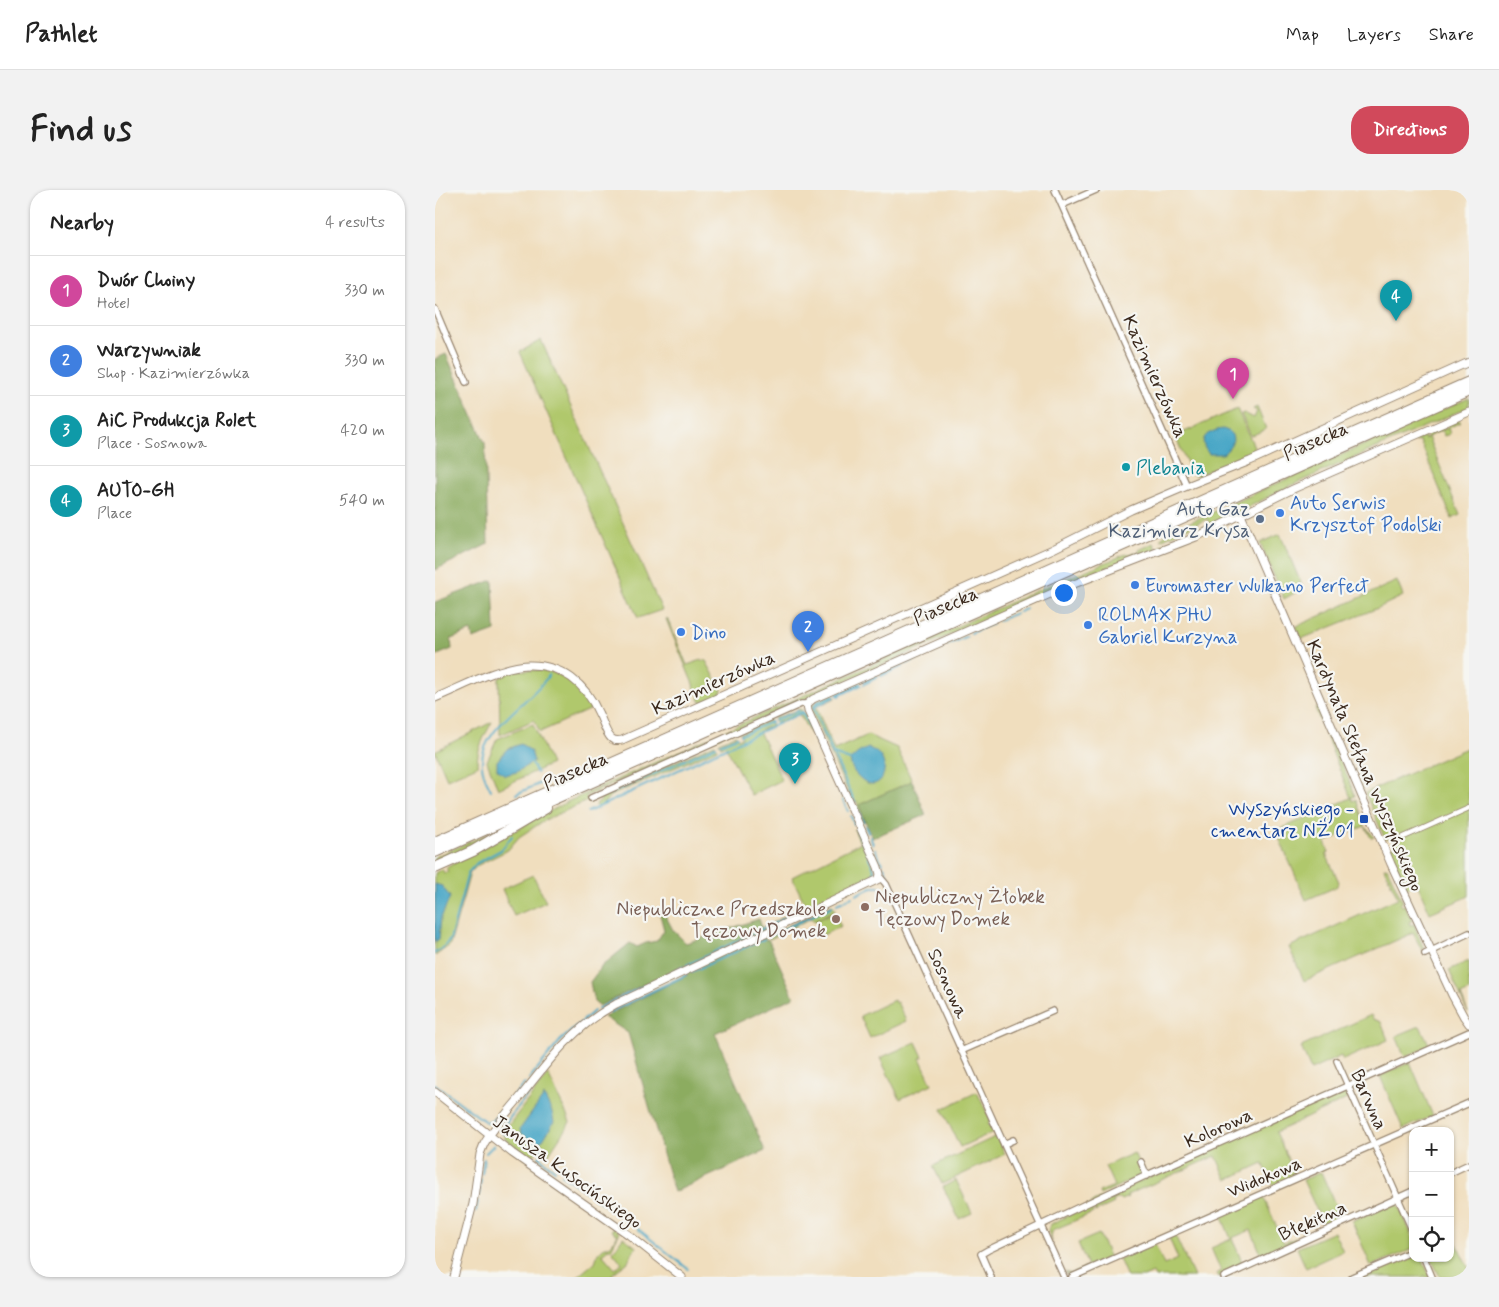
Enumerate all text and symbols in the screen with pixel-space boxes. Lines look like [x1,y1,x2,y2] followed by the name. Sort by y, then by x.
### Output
[25,19,97,50] text: Pathlet
[1286,23,1319,47] text: Map
[1347,23,1401,47] text: Layers
[1429,23,1474,47] text: Share
[1351,106,1469,154] button: Directions
[30,107,132,153] text: Find us
[50,209,114,237] text: Nearby
[325,212,385,233] text: 4 results
[97,268,195,293] text: Dwór Choiny
[62,280,70,301] text: 1
[344,280,385,301] text: 330 m
[1380,280,1412,321] pin: 4
[97,293,130,314] text: Hotel
[1116,311,1193,442] street label: Kazimierzówka
[97,338,201,363] text: Warzywniak
[62,350,70,371] text: 2
[344,350,385,371] text: 330 m
[1217,358,1249,399] pin: 1
[97,363,250,384] text: Shop · Kazimierzówka
[97,408,256,433] text: AiC Produkcja Rolet
[1279,416,1352,467] street label: Piasecka
[62,420,70,441] text: 3
[341,420,385,441] text: 420 m
[97,433,207,454] text: Place · Sosnowa
[1136,456,1205,481] place label: Plebania
[1120,461,1132,473] marker: Plebania
[97,478,174,503] text: AUTO-GH
[61,490,71,511] text: 4
[339,490,385,511] text: 540 m
[1290,491,1442,539] place label: Auto Serwis Krzysztof Podolski
[1108,497,1250,544] place label: Auto Gaz Kazimierz Krysa
[97,503,132,524] text: Place
[1274,507,1286,519] marker: Auto Serwis Krzysztof Podolski
[1254,513,1266,525] marker: Auto Gaz Kazimierz Krysa
[1145,574,1369,599] place label: Euromaster Wulkano Perfect
[1129,579,1141,591] marker: Euromaster Wulkano Perfect
[1051,580,1077,606] your location
[909,581,982,632] street label: Piasecka
[1098,603,1237,650] place label: ROLMAX PHU Gabriel Kurzyna
[792,611,824,652] pin: 2
[1082,619,1094,631] marker: ROLMAX PHU Gabriel Kurzyna
[691,621,726,646] place label: Dino
[675,626,687,638] marker: Dino
[1298,636,1429,896] street label: Kardynała Stefana Wyszyńskiego
[648,645,779,722] street label: Kazimierzówka
[779,743,811,784] pin: 3
[539,746,612,797] street label: Piasecka
[1211,797,1354,844] place label: Wyszyńskiego - cmentarz NŻ 01
[1358,813,1370,825] marker: Wyszyńskiego - cmentarz NŻ 01
[875,885,1045,933] place label: Niepubliczny Żłobek Tęczowy Domek
[617,897,826,945] place label: Niepubliczne Przedszkole Tęczowy Domek
[859,901,871,913] marker: Niepubliczny Żłobek Tęczowy Domek
[830,913,842,925] marker: Niepubliczne Przedszkole Tęczowy Domek
[921,945,974,1023] street label: Sosnowa
[1344,1065,1393,1134] street label: Barwna
[1181,1102,1257,1154] street label: Kolorowa
[486,1109,647,1237] street label: Janusza Kusocińskiego
[1409,1127,1454,1262] map controls
[1409,1127,1454,1172] button: +
[1224,1151,1305,1204] street label: Widokowa
[1409,1172,1454,1217] button: −
[1275,1195,1351,1247] street label: Błękitna
[1409,1217,1454,1262] button: locate

